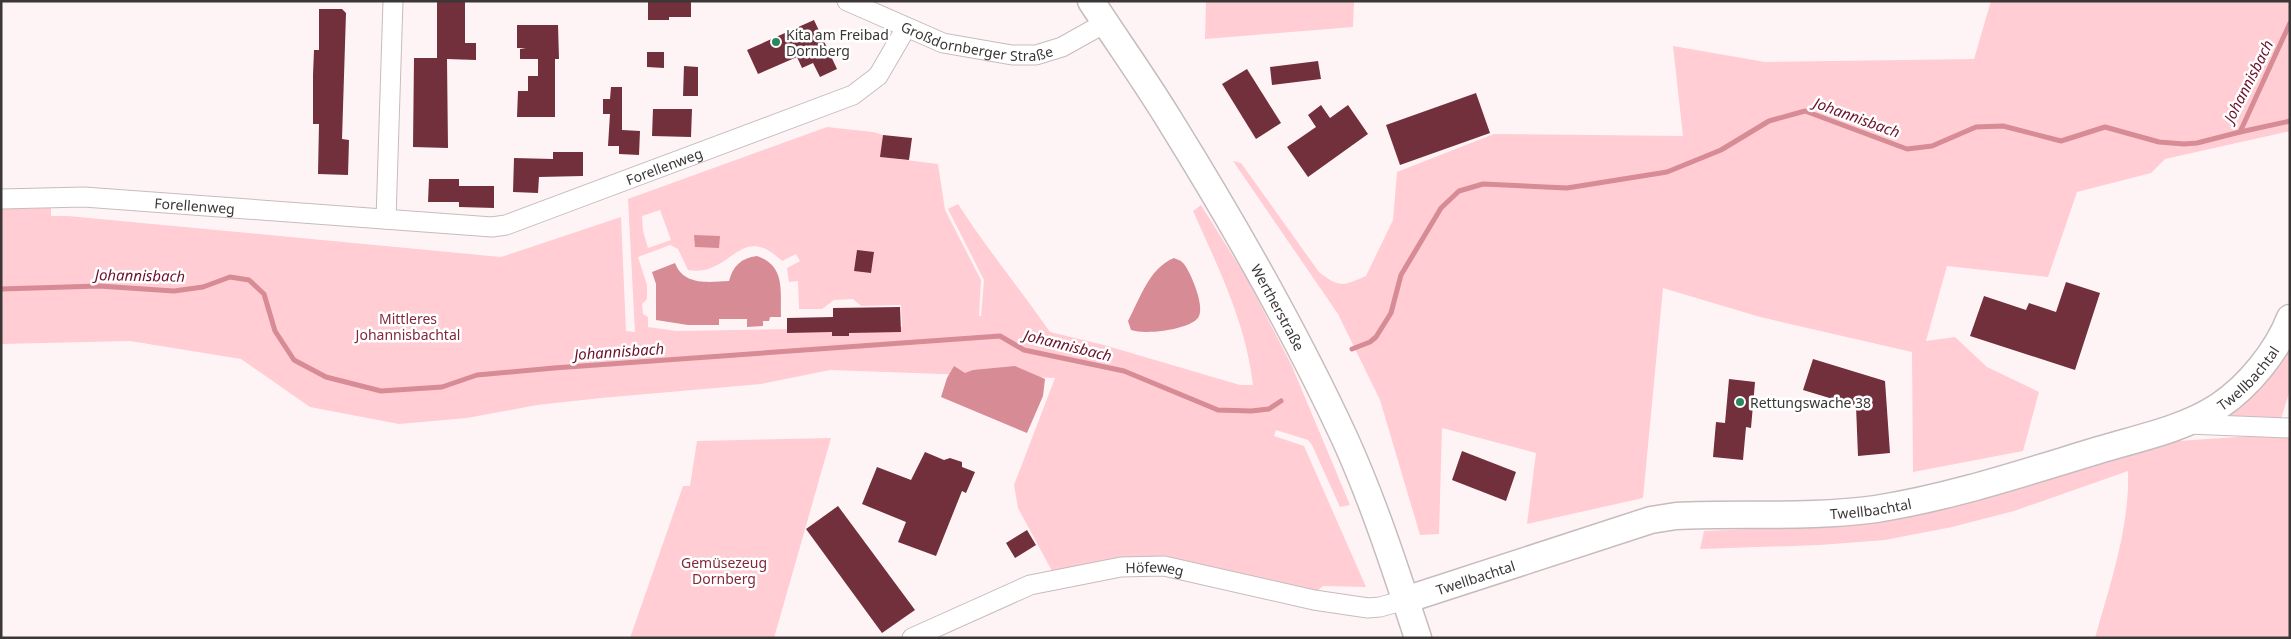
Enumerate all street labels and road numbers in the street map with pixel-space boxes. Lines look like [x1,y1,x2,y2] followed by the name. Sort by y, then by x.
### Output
[898,16,1055,65] street label: Großdornberger Straße
[623,143,705,189] street label: Forellenweg
[154,193,236,218] street label: Forellenweg
[1247,260,1309,354] street label: Wertherstraße
[2213,342,2283,414] street label: Twellbachtal
[1829,493,1913,523] street label: Twellbachtal
[1433,555,1517,599] street label: Twellbachtal
[1125,556,1186,580] street label: Höfeweg

